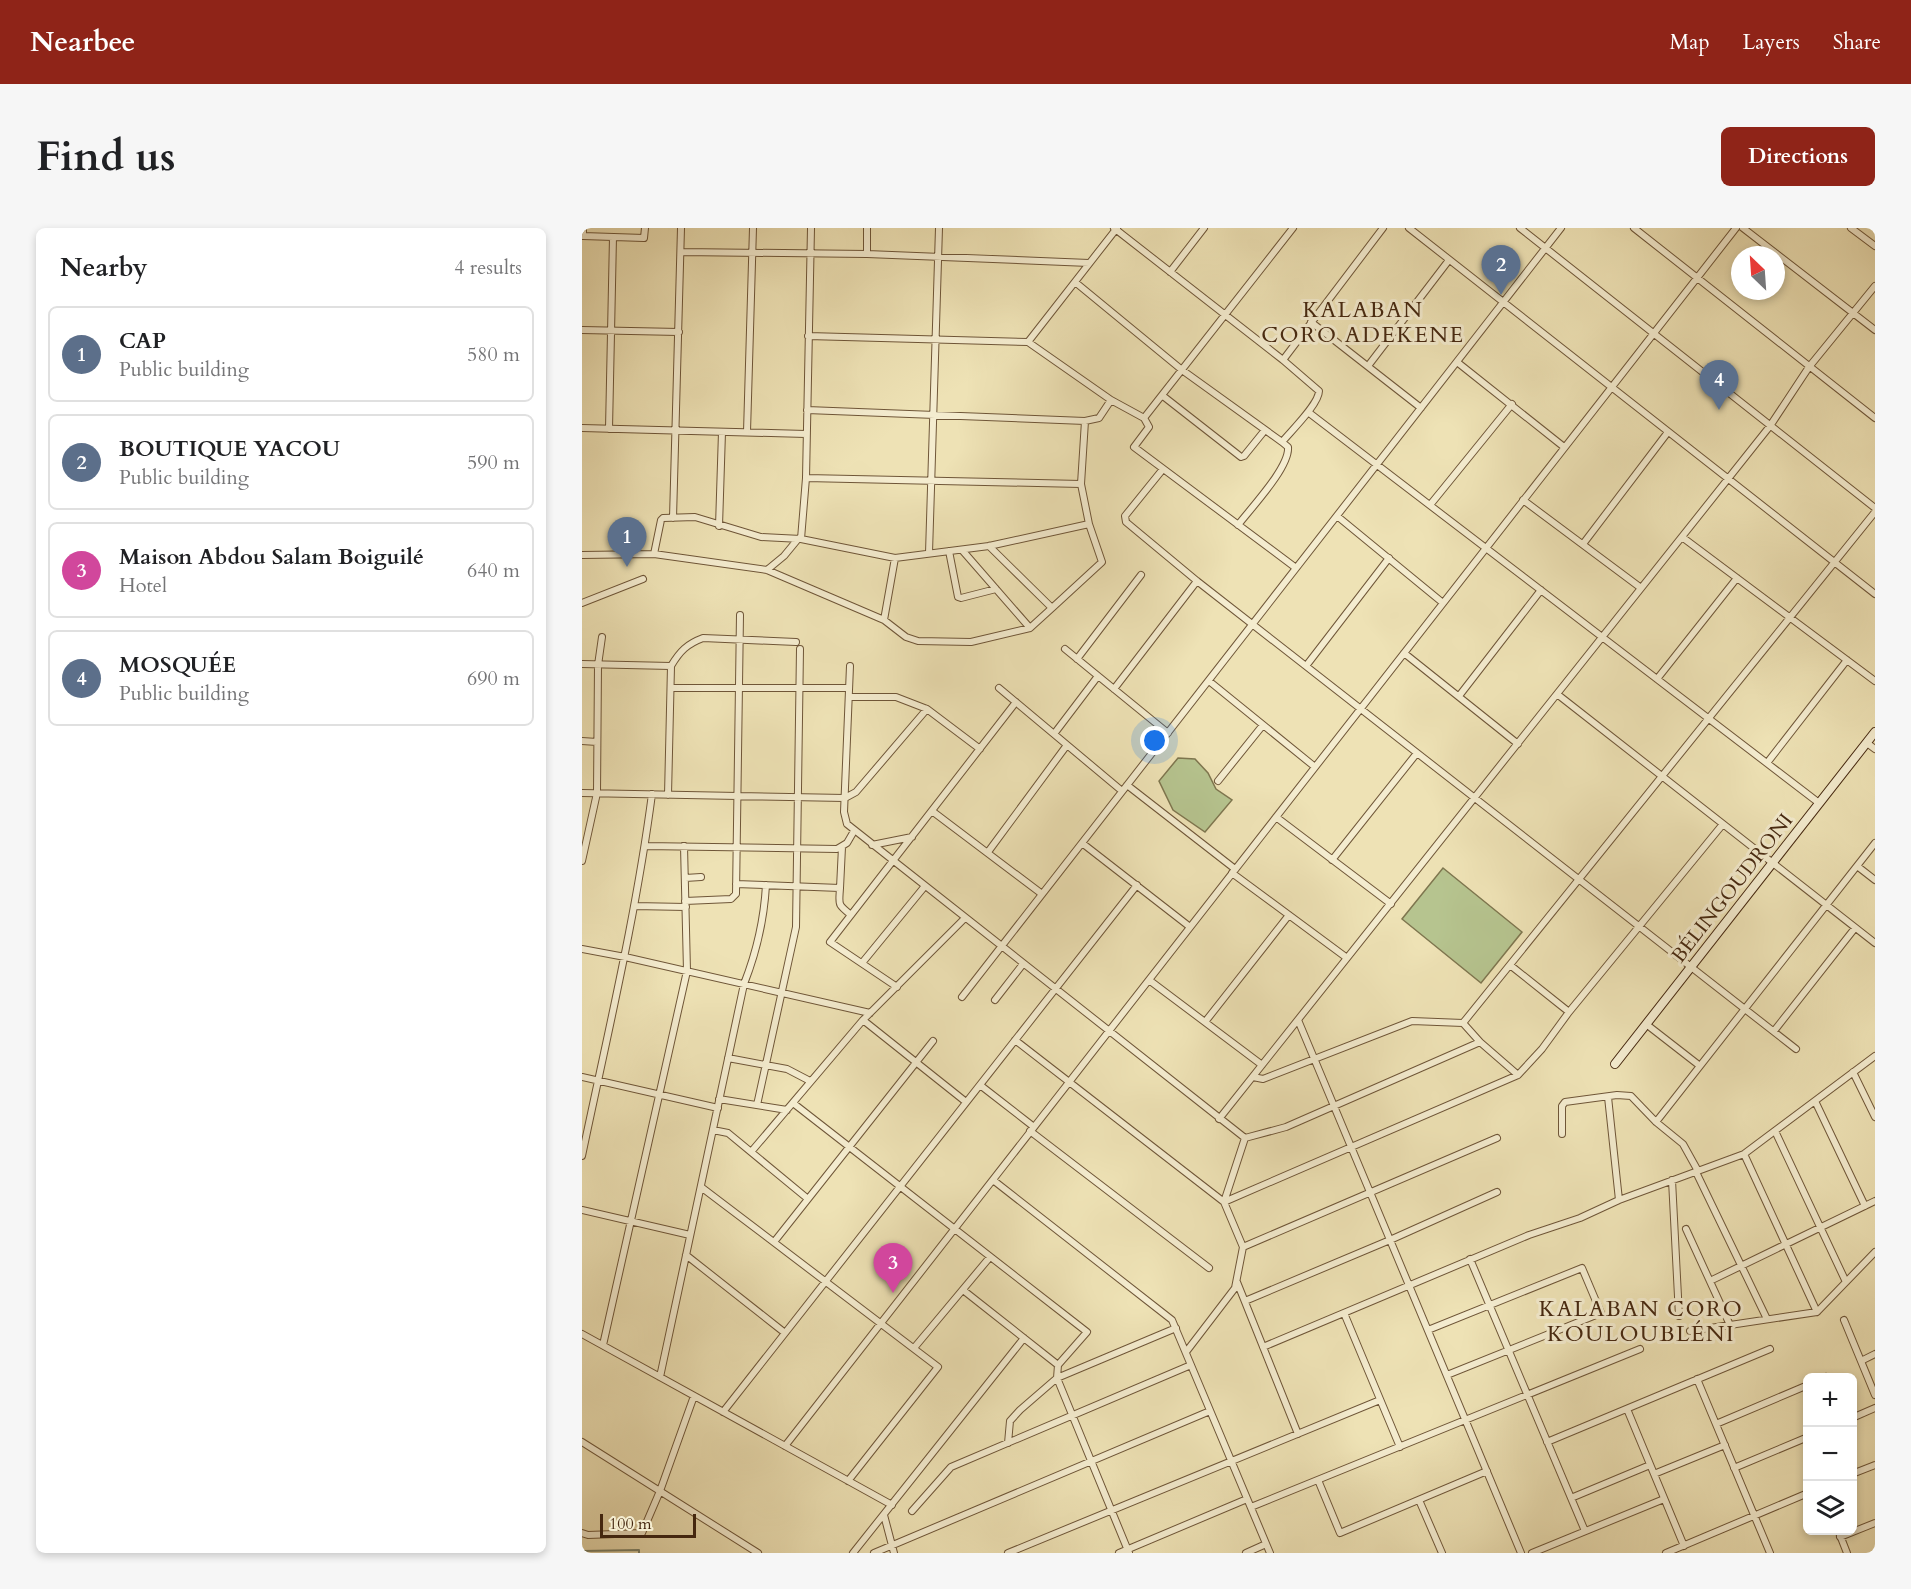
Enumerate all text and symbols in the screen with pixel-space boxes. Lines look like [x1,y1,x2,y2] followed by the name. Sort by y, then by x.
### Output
[30,23,135,61] text: Nearbee
[1670,28,1710,57] text: Map
[1743,28,1800,57] text: Layers
[1833,28,1881,57] text: Share
[1721,127,1875,186] button: Directions
[36,128,176,185] text: Find us
[1482,245,1520,295] pin: 2
[1731,246,1785,300] north arrow
[60,250,148,285] text: Nearby
[454,254,522,281] text: 4 results
[1261,295,1465,350] district label: KALABAN CORO ADEKENE
[119,326,166,356] text: CAP
[76,341,87,368] text: 1
[467,341,520,368] text: 580 m
[119,356,249,383] text: Public building
[1700,360,1738,410] pin: 4
[119,434,340,464] text: BOUTIQUE YACOU
[76,449,87,476] text: 2
[467,449,520,476] text: 590 m
[119,464,249,491] text: Public building
[608,518,646,567] pin: 1
[119,542,424,572] text: Maison Abdou Salam Boiguilé
[76,557,87,584] text: 3
[467,557,520,584] text: 640 m
[119,572,167,599] text: Hotel
[119,650,236,680] text: MOSQUÉE
[76,665,87,692] text: 4
[467,665,520,692] text: 690 m
[119,680,249,707] text: Public building
[1140,726,1169,755] your location
[1665,808,1799,968] street label: BÉLINGOUDRONI
[874,1244,912,1293] pin: 3
[1539,1294,1743,1349] district label: KALABAN CORO KOULOUBLÉNI
[1803,1373,1857,1535] map controls
[1803,1373,1857,1427] button: +
[1803,1427,1857,1481] button: −
[1803,1481,1857,1535] button: layers
[600,1511,696,1538] scale bar
[609,1513,651,1535] text: 100 m

